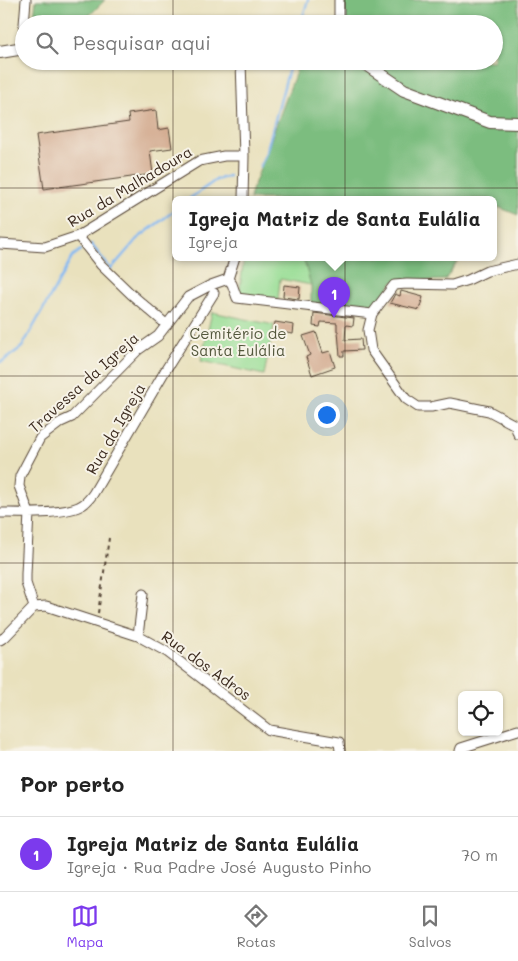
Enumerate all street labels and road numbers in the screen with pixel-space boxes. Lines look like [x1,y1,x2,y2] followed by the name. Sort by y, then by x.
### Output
[63,141,195,231] street label: Rua da Malhadoura
[24,328,143,437] street label: Travessa da Igreja
[81,379,149,478] street label: Rua da Igreja
[158,626,255,704] street label: Rua dos Adros

